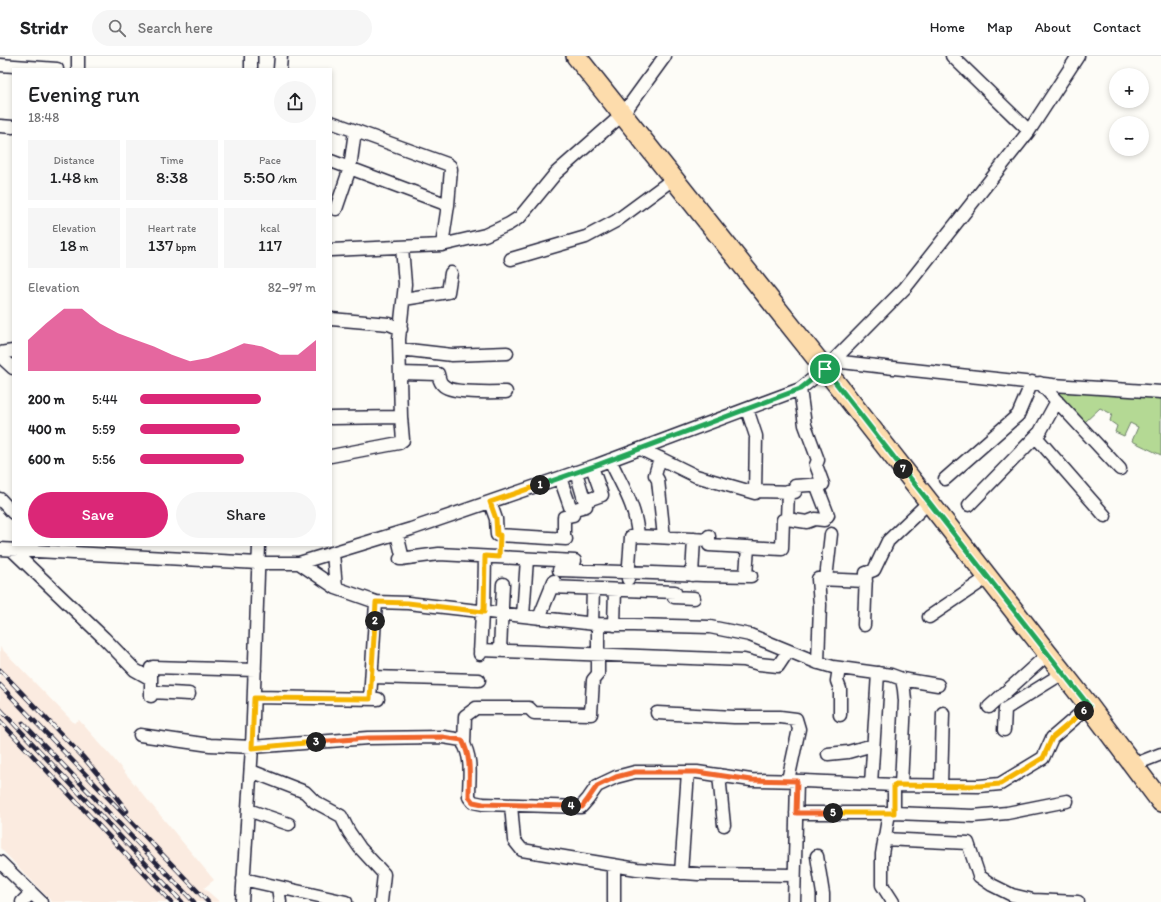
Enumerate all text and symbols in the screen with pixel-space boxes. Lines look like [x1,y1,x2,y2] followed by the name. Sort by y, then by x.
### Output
[92,10,372,46] search box
[20,16,68,39] text: Stridr
[106,17,128,39] icon: search
[138,19,213,37] text: Search here
[930,19,965,36] text: Home
[987,19,1013,36] text: Map
[1035,19,1071,36] text: About
[1093,19,1141,36] text: Contact
[1109,68,1149,156] map controls
[1109,68,1149,108] button: +
[28,81,140,108] text: Evening run
[274,81,316,123] button: share
[28,110,59,125] text: 18:48
[1109,116,1149,156] button: −
[53,154,95,167] text: Distance
[160,154,184,167] text: Time
[259,154,281,167] text: Pace
[50,167,81,187] text: 1.48
[156,167,188,187] text: 8:38
[243,167,275,187] text: 5:50
[81,173,98,186] text: km
[275,173,297,186] text: /km
[52,222,96,235] text: Elevation
[148,222,196,235] text: Heart rate
[260,222,280,235] text: kcal
[60,235,77,255] text: 18
[148,235,173,255] text: 137
[258,235,282,255] text: 117
[77,241,88,254] text: m
[173,241,196,254] text: bpm
[28,280,80,295] text: Elevation
[268,280,316,295] text: 82–97 m
[808,352,842,386] pin
[814,358,836,380] icon: arrive
[28,392,65,407] text: 200 m
[92,392,118,407] text: 5:44
[28,422,66,437] text: 400 m
[92,422,116,437] text: 5:59
[28,452,65,467] text: 600 m
[92,452,116,467] text: 5:56
[893,459,913,479] pin: 7
[900,462,906,475] text: 7
[530,475,550,495] pin: 1
[537,478,543,491] text: 1
[28,492,168,538] button: Save
[176,492,316,538] button: Share
[365,611,385,631] pin: 2
[372,614,378,627] text: 2
[1074,701,1094,721] pin: 6
[1081,704,1087,717] text: 6
[306,732,326,752] pin: 3
[313,735,319,748] text: 3
[561,796,581,816] pin: 4
[568,799,574,812] text: 4
[823,803,843,823] pin: 5
[830,806,836,819] text: 5

